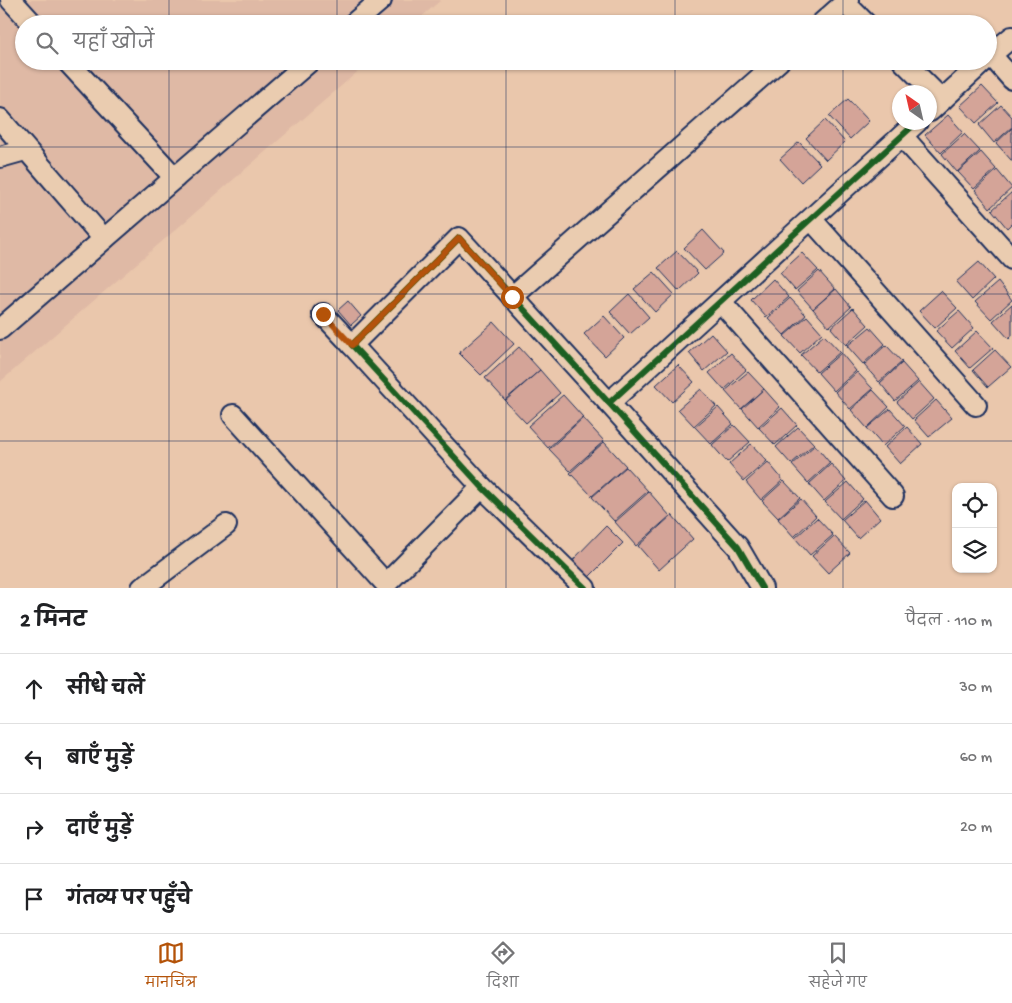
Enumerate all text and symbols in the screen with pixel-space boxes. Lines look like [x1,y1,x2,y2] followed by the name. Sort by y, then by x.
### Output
[15,15,997,70] search box
[33,29,61,57] icon: search
[73,33,154,56] text: यहाँ खोजें
[892,85,937,130] north arrow
[501,286,524,309] route start
[312,303,335,326] route end
[952,483,997,573] map controls
[952,483,997,528] button: locate
[952,528,997,573] button: layers
[20,610,86,635] text: 2 मिनट
[905,613,992,632] text: पैदल · 110 m
[20,675,48,703] icon: ahead
[67,679,144,702] text: सीधे चलें
[959,679,992,698] text: 30 m
[20,745,48,773] icon: left
[67,749,133,772] text: बाएँ मुड़ें
[960,749,992,768] text: 60 m
[20,815,48,843] icon: right
[67,819,133,842] text: दाएँ मुड़ें
[960,819,992,838] text: 20 m
[20,885,48,913] icon: arrive
[67,889,191,912] text: गंतव्य पर पहुँचे
[145,939,197,998] tab: मानचित्र
[487,939,519,998] tab: दिशा
[809,939,867,998] tab: सहेजे गए

